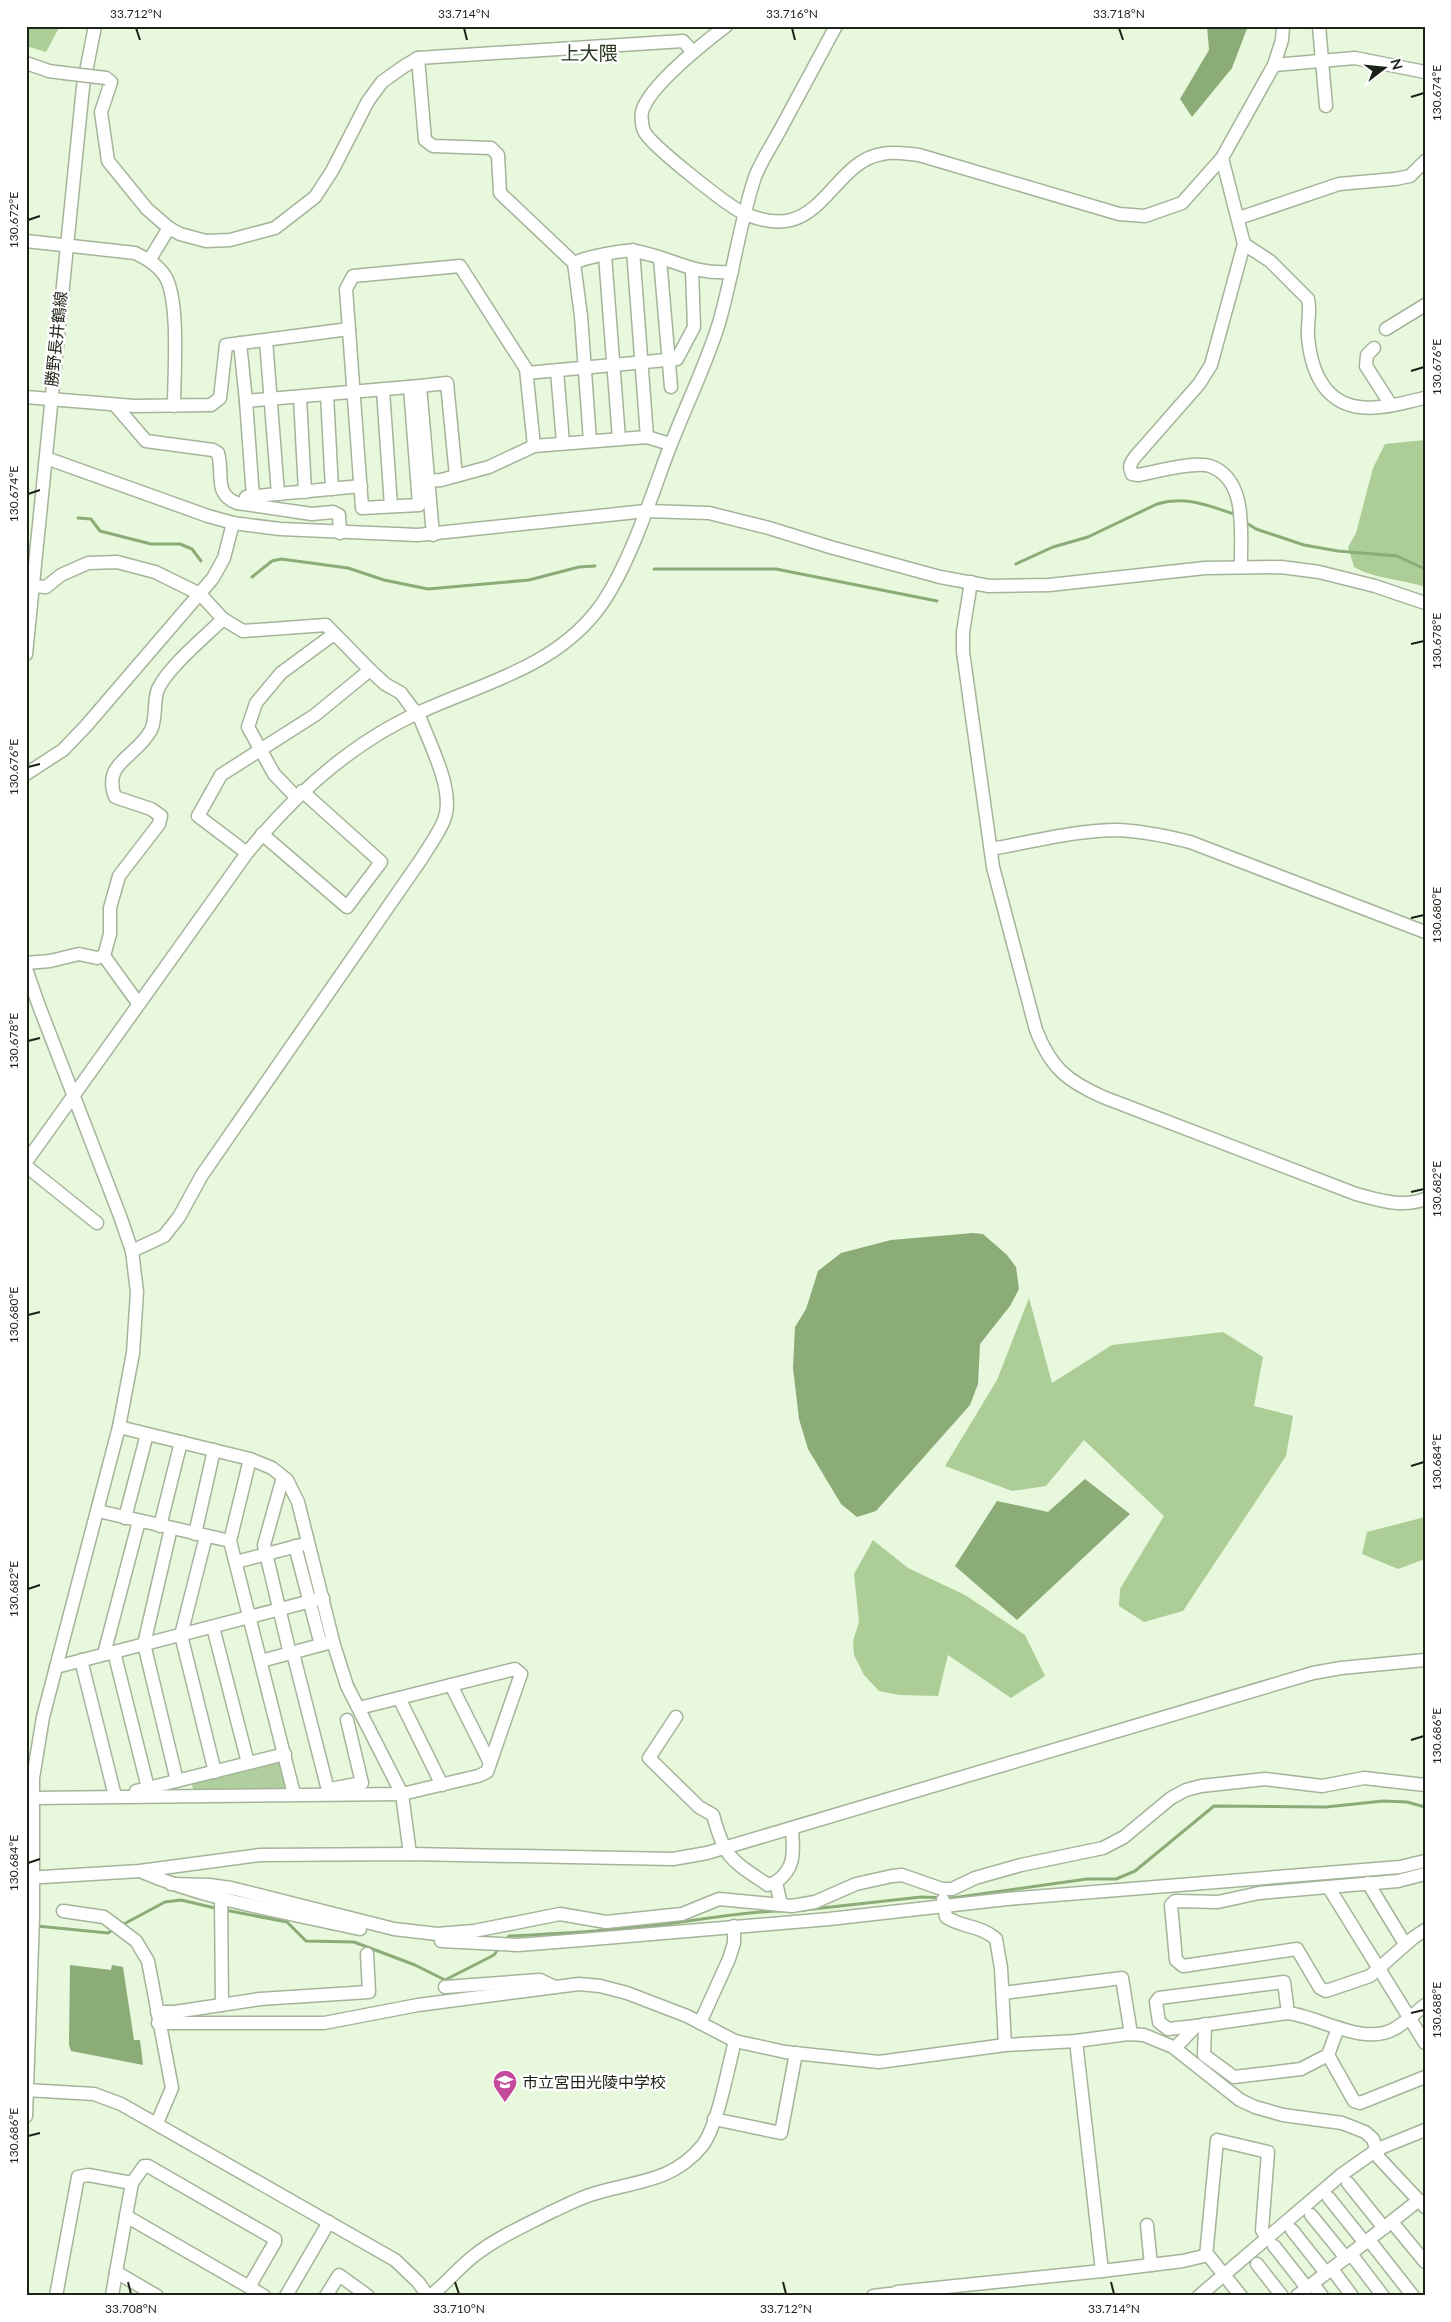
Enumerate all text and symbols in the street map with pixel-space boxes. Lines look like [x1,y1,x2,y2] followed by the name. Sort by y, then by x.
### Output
[110,6,162,21] text: 33.712°N
[438,6,490,21] text: 33.714°N
[766,6,818,21] text: 33.716°N
[1093,6,1145,21] text: 33.718°N
[560,41,618,64] district label: 上大隈
[1358,42,1408,92] north arrow
[1387,57,1407,72] text: N
[1429,65,1444,121] text: 130.674°E
[6,192,21,248] text: 130.672°E
[41,290,70,388] street label: 勝野長井鶴線
[1429,339,1444,395] text: 130.676°E
[6,466,21,522] text: 130.674°E
[1429,613,1444,669] text: 130.678°E
[6,739,21,795] text: 130.676°E
[1429,887,1444,943] text: 130.680°E
[6,1013,21,1069] text: 130.678°E
[1429,1161,1444,1217] text: 130.682°E
[6,1287,21,1343] text: 130.680°E
[1429,1434,1444,1490] text: 130.684°E
[6,1561,21,1617] text: 130.682°E
[1429,1708,1444,1764] text: 130.686°E
[6,1835,21,1891] text: 130.684°E
[1429,1982,1444,2038] text: 130.688°E
[492,2069,518,2103] school or university icon: 市立宮田光陵中学校
[522,2072,666,2091] place label: 市立宮田光陵中学校
[6,2108,21,2164] text: 130.686°E
[105,2301,157,2316] text: 33.708°N
[433,2301,485,2316] text: 33.710°N
[760,2301,812,2316] text: 33.712°N
[1088,2301,1140,2316] text: 33.714°N

